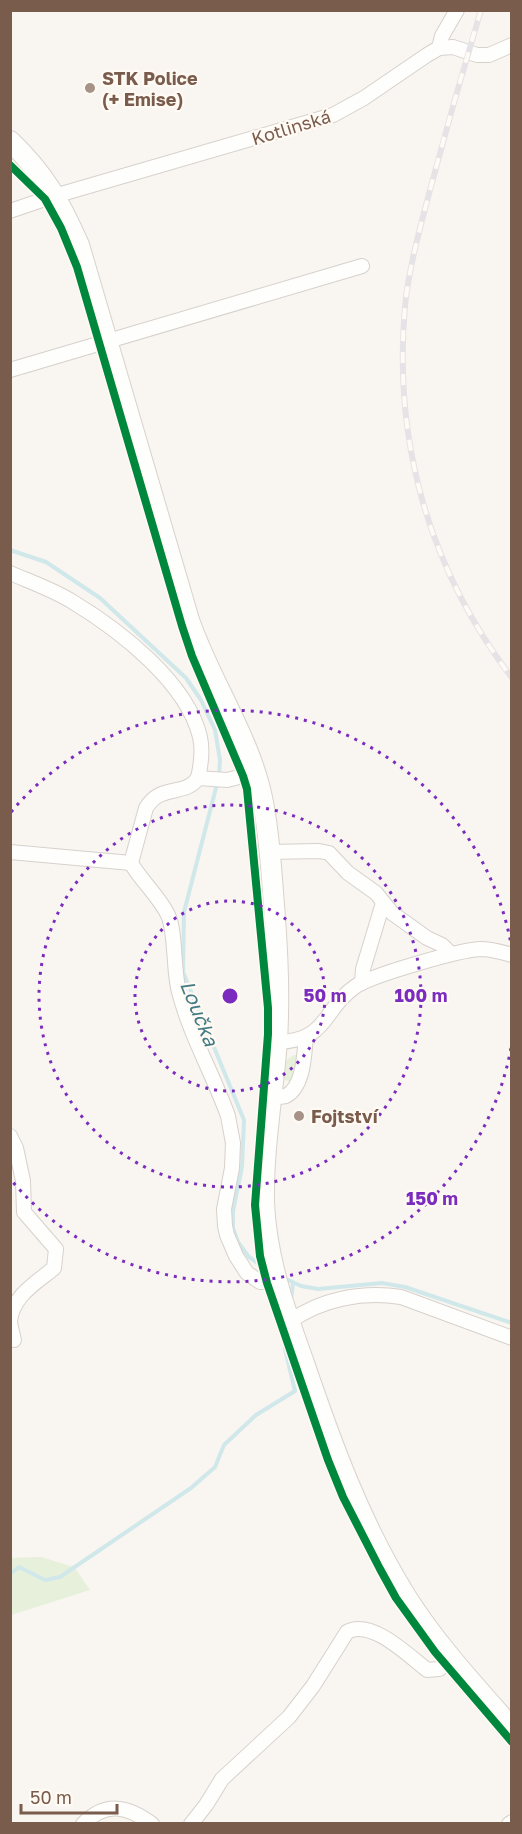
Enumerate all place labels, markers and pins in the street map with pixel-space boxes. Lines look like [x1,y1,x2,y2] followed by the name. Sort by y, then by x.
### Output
[102,67,198,110] place label: STK Police (+ Emise)
[83,81,97,95] marker: STK Police (+ Emise)
[220,986,240,1006] centre of rings
[311,1105,380,1127] place label: Fojtství
[292,1109,306,1123] marker: Fojtství

